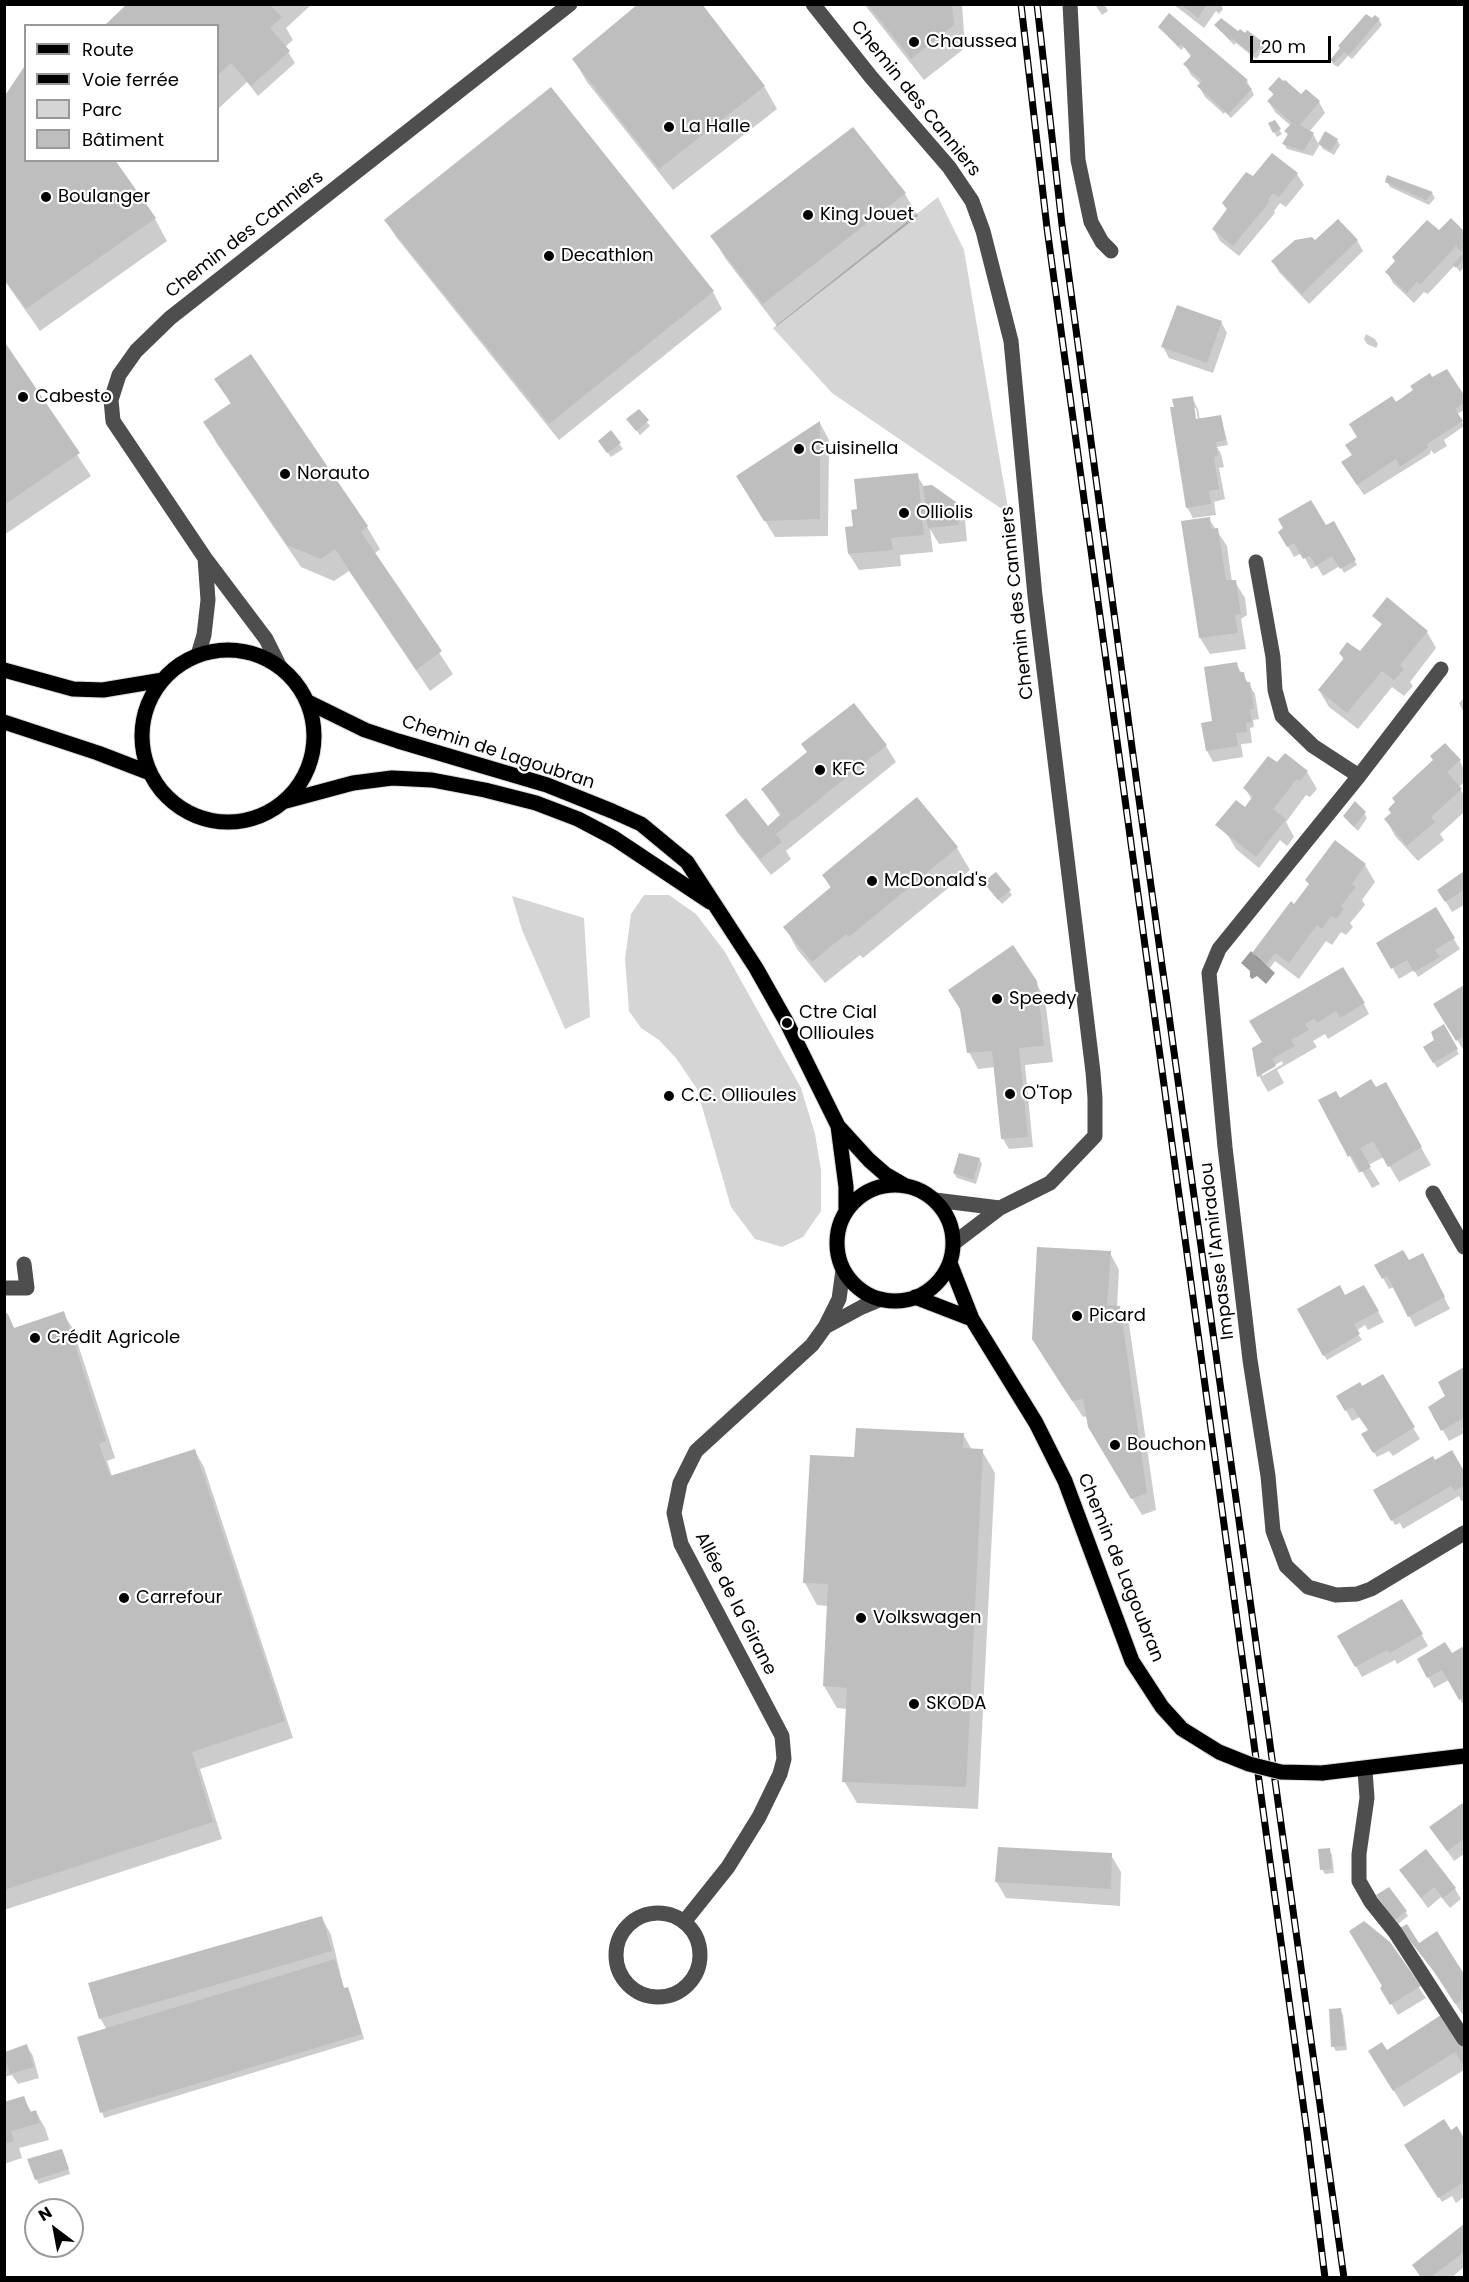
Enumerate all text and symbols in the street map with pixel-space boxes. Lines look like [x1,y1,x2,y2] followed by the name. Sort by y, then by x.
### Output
[845,17,985,181] street label: Chemin des Canniers
[24,24,219,162] legend
[1253,24,1334,62] scale bar
[926,31,1017,53] place label: Chaussea
[1261,34,1306,59] text: 20 m
[907,35,921,49] marker: Chaussea
[82,37,134,62] text: Route
[82,67,179,92] text: Voie ferrée
[82,97,122,122] text: Parc
[681,116,750,138] place label: La Halle
[662,120,676,134] marker: La Halle
[82,127,164,152] text: Bâtiment
[162,167,328,303] street label: Chemin des Canniers
[58,186,150,208] place label: Boulanger
[39,190,53,204] marker: Boulanger
[820,204,914,226] place label: King Jouet
[801,208,815,222] marker: King Jouet
[561,245,654,267] place label: Decathlon
[542,249,556,263] marker: Decathlon
[35,386,112,408] place label: Cabesto
[16,390,30,404] marker: Cabesto
[811,438,898,460] place label: Cuisinella
[792,442,806,456] marker: Cuisinella
[297,463,370,485] place label: Norauto
[278,467,292,481] marker: Norauto
[916,502,973,524] place label: Olliolis
[997,505,1039,701] street label: Chemin des Canniers
[897,506,911,520] marker: Olliolis
[399,712,597,794] street label: Chemin de Lagoubran
[832,759,866,781] place label: KFC
[813,763,827,777] marker: KFC
[884,870,987,892] place label: McDonald's
[865,874,879,888] marker: McDonald's
[1009,988,1076,1010] place label: Speedy
[990,992,1004,1006] marker: Speedy
[799,1002,877,1044] place label: Ctre Cial Ollioules
[780,1016,794,1030] marker: Ctre Cial Ollioules
[1022,1083,1072,1105] place label: O'Top
[681,1085,797,1107] place label: C.C. Ollioules
[1003,1087,1017,1101] marker: O'Top
[662,1089,676,1103] marker: C.C. Ollioules
[1196,1161,1240,1341] street label: Impasse l'Amiradou
[1089,1305,1146,1327] place label: Picard
[1070,1309,1084,1323] marker: Picard
[47,1327,180,1349] place label: Crédit Agricole
[28,1331,42,1345] marker: Crédit Agricole
[1127,1434,1207,1456] place label: Bouchon
[1108,1438,1122,1452] marker: Bouchon
[1072,1470,1168,1666] street label: Chemin de Lagoubran
[690,1529,780,1679] street label: Allée de la Girane
[136,1587,222,1609] place label: Carrefour
[117,1591,131,1605] marker: Carrefour
[873,1607,982,1629] place label: Volkswagen
[854,1611,868,1625] marker: Volkswagen
[926,1693,986,1715] place label: SKODA
[907,1697,921,1711] marker: SKODA
[24,2198,84,2258] north arrow
[34,2201,56,2227] text: N

